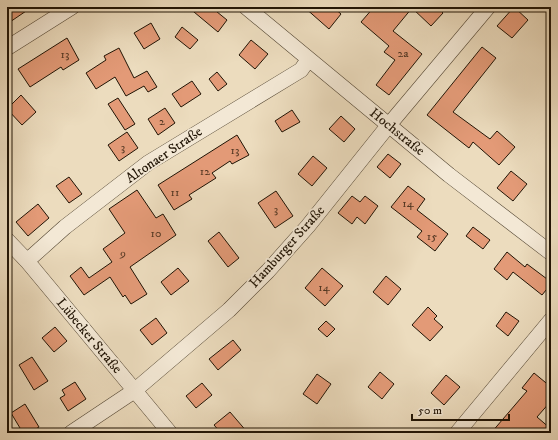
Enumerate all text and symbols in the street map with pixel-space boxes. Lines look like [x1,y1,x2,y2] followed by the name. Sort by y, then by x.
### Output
[398,46,409,61] house number: 2a
[61,47,69,62] house number: 13
[366,104,429,160] street label: Hochstraße
[159,114,165,129] house number: 2
[122,123,206,187] street label: Altonaer Straße
[121,140,125,155] house number: 3
[231,143,239,158] house number: 13
[200,164,210,179] house number: 12
[171,185,179,200] house number: 11
[402,196,415,211] house number: 14
[245,202,329,292] street label: Hamburger Straße
[274,202,278,217] house number: 3
[151,226,161,241] house number: 10
[427,229,437,244] house number: 15
[119,246,126,261] house number: 9
[318,280,331,295] house number: 14
[52,294,126,378] street label: Lübecker Straße
[412,396,509,422] scale bar
[418,403,442,418] text: 50 m

